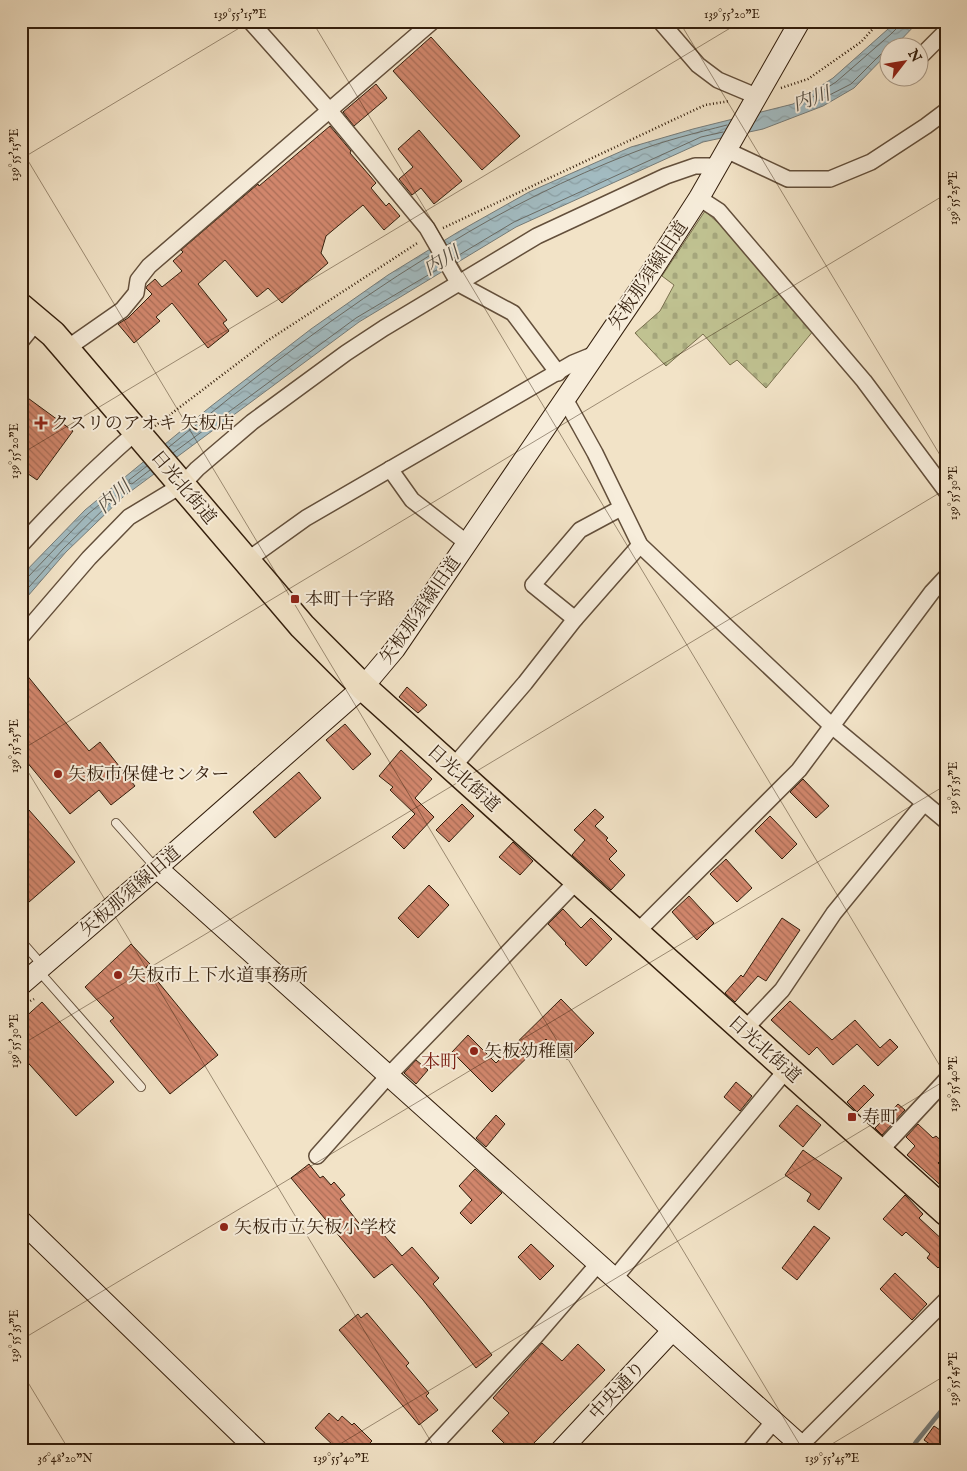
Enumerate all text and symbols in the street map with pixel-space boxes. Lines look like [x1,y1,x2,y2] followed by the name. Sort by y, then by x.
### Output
[213,7,267,22] text: 139°55'15"E
[704,7,760,22] text: 139°55'20"E
[880,38,930,88] north arrow
[903,45,925,66] text: N
[790,82,835,117] water label: 内川
[7,128,22,182] text: 139°55'15"E
[946,171,961,225] text: 139°55'25"E
[604,217,694,334] street label: 矢板那須線旧道
[420,241,466,282] water label: 内川
[51,413,235,436] place label: クスリのアオキ 矢板店
[35,417,47,429] marker: クスリのアオキ 矢板店
[7,423,22,479] text: 139°55'20"E
[145,446,221,530] street label: 日光北街道
[946,466,961,520] text: 139°55'30"E
[92,475,138,519] water label: 内川
[376,553,467,669] street label: 矢板那須線旧道
[305,589,395,612] place label: 本町十字路
[289,593,301,605] marker: 本町十字路
[7,719,22,773] text: 139°55'25"E
[422,740,504,818] street label: 日光北街道
[946,761,961,815] text: 139°55'35"E
[68,764,229,787] place label: 矢板市保健センター
[52,768,64,780] marker: 矢板市保健センター
[76,842,186,942] street label: 矢板那須線旧道
[128,965,308,988] place label: 矢板市上下水道事務所
[112,969,124,981] marker: 矢板市上下水道事務所
[723,1011,805,1089] street label: 日光北街道
[7,1014,22,1068] text: 139°55'30"E
[484,1041,574,1064] place label: 矢板幼稚園
[468,1045,480,1057] marker: 矢板幼稚園
[421,1051,459,1075] district label: 本町
[946,1056,961,1112] text: 139°55'40"E
[862,1107,898,1130] place label: 寿町
[846,1111,858,1123] marker: 寿町
[234,1217,396,1240] place label: 矢板市立矢板小学校
[218,1221,230,1233] marker: 矢板市立矢板小学校
[7,1309,22,1363] text: 139°55'35"E
[946,1352,961,1406] text: 139°55'45"E
[585,1357,651,1425] street label: 中央通り
[37,1451,93,1466] text: 36°48'20"N
[313,1451,369,1466] text: 139°55'40"E
[805,1451,859,1466] text: 139°55'45"E

